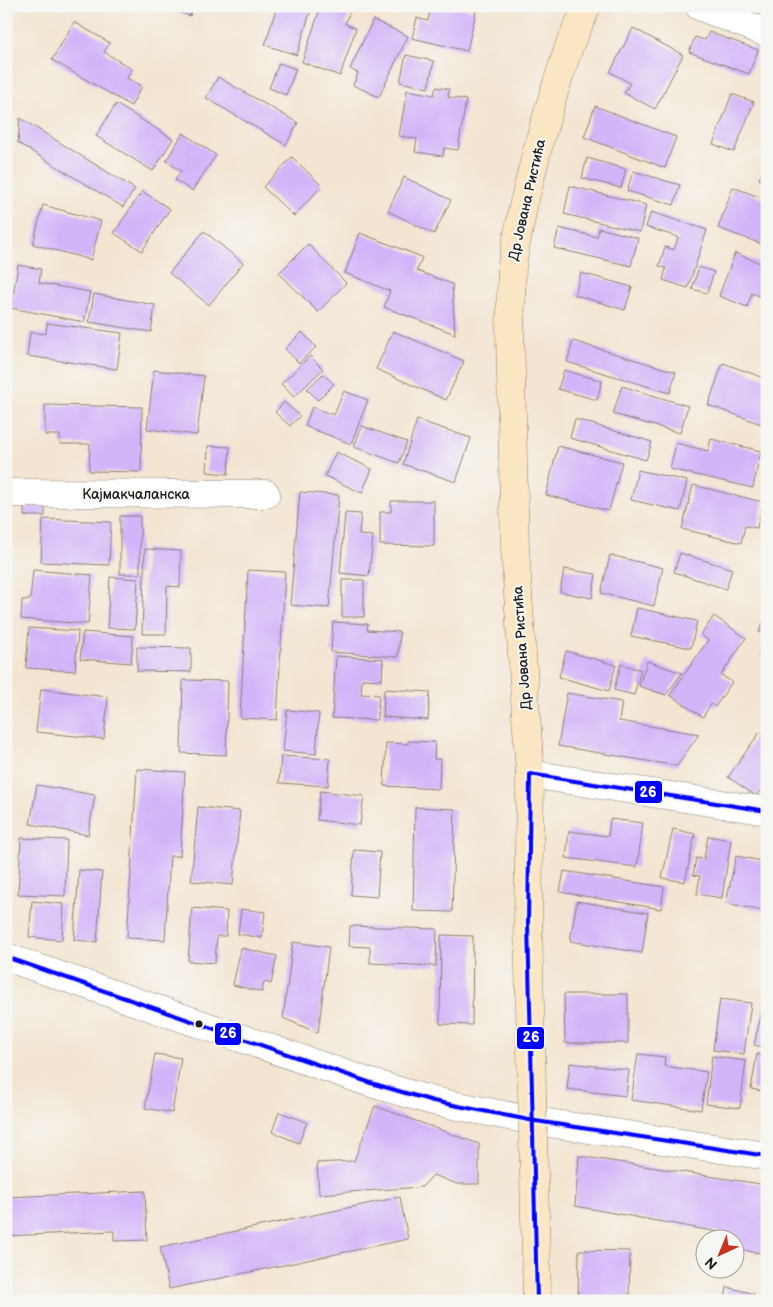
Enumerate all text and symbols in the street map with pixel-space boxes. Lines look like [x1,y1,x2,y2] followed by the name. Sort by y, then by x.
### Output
[505,137,549,262] street label: Др Јована Ристића
[82,486,190,503] street label: Кајмакчаланска
[509,585,535,711] street label: Др Јована Ристића
[634,780,663,804] line badge: 26
[640,784,656,801] text: 26
[194,1019,204,1029] unlabelled marker
[214,1022,242,1046] line badge: 26
[220,1025,236,1042] text: 26
[516,1026,545,1050] line badge: 26
[523,1029,539,1046] text: 26
[696,1230,746,1280] north arrow
[702,1253,721,1273] text: N

